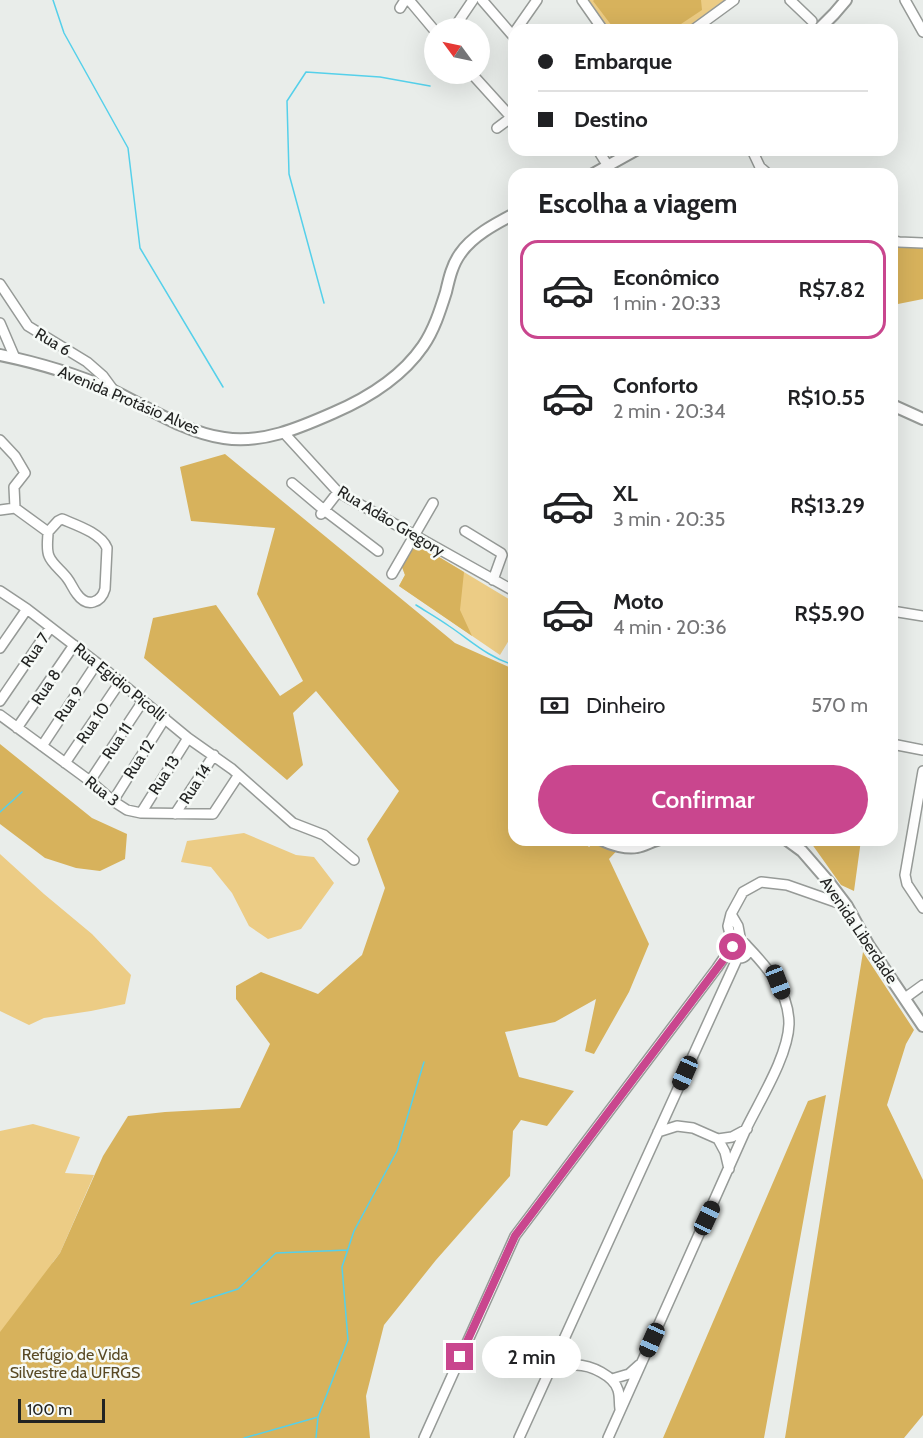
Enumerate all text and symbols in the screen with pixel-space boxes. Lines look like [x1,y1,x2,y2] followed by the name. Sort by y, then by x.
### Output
[424,18,490,84] north arrow
[424,18,490,84] map controls
[574,48,672,75] text: Embarque
[574,106,648,133] text: Destino
[538,187,737,220] text: Escolha a viagem
[541,263,595,317] icon: car
[613,264,719,291] text: Econômico
[799,276,865,303] text: R$7.82
[613,291,721,315] text: 1 min · 20:33
[32,324,74,360] street label: Rua 6
[55,362,203,439] street label: Avenida Protásio Alves
[541,371,595,425] icon: car
[613,372,698,399] text: Conforto
[787,384,865,411] text: R$10.55
[613,399,726,423] text: 2 min · 20:34
[541,479,595,533] icon: car
[613,480,638,507] text: XL
[334,482,448,560] street label: Rua Adão Gregory
[790,492,865,519] text: R$13.29
[613,507,725,531] text: 3 min · 20:35
[541,587,595,641] icon: car
[613,588,664,615] text: Moto
[794,600,865,627] text: R$5.90
[613,615,727,639] text: 4 min · 20:36
[17,629,53,671] street label: Rua 7
[70,639,170,725] street label: Rua Egidio Picolli
[27,666,65,708] street label: Rua 8
[50,683,88,725] street label: Rua 9
[538,689,571,722] icon: cash
[586,692,665,719] text: Dinheiro
[811,693,868,717] text: 570 m
[72,699,114,747] street label: Rua 10
[98,719,136,763] street label: Rua 11
[120,736,158,782] street label: Rua 12
[144,752,184,798] street label: Rua 13
[175,761,215,807] street label: Rua 14
[538,765,868,834] button: Confirmar
[81,772,123,810] street label: Rua 3
[816,873,902,987] street label: Avenida Liberdade
[719,933,746,960] route start
[763,962,793,1002] car
[669,1053,701,1093] car
[691,1198,723,1238] car
[636,1320,668,1360] car
[481,1336,580,1378] callout: 2 min
[446,1343,473,1370] route end
[10,1345,140,1382] park label: Refúgio de Vida Silvestre da UFRGS
[507,1345,556,1369] text: 2 min
[18,1396,105,1424] scale bar
[27,1400,72,1419] text: 100 m

